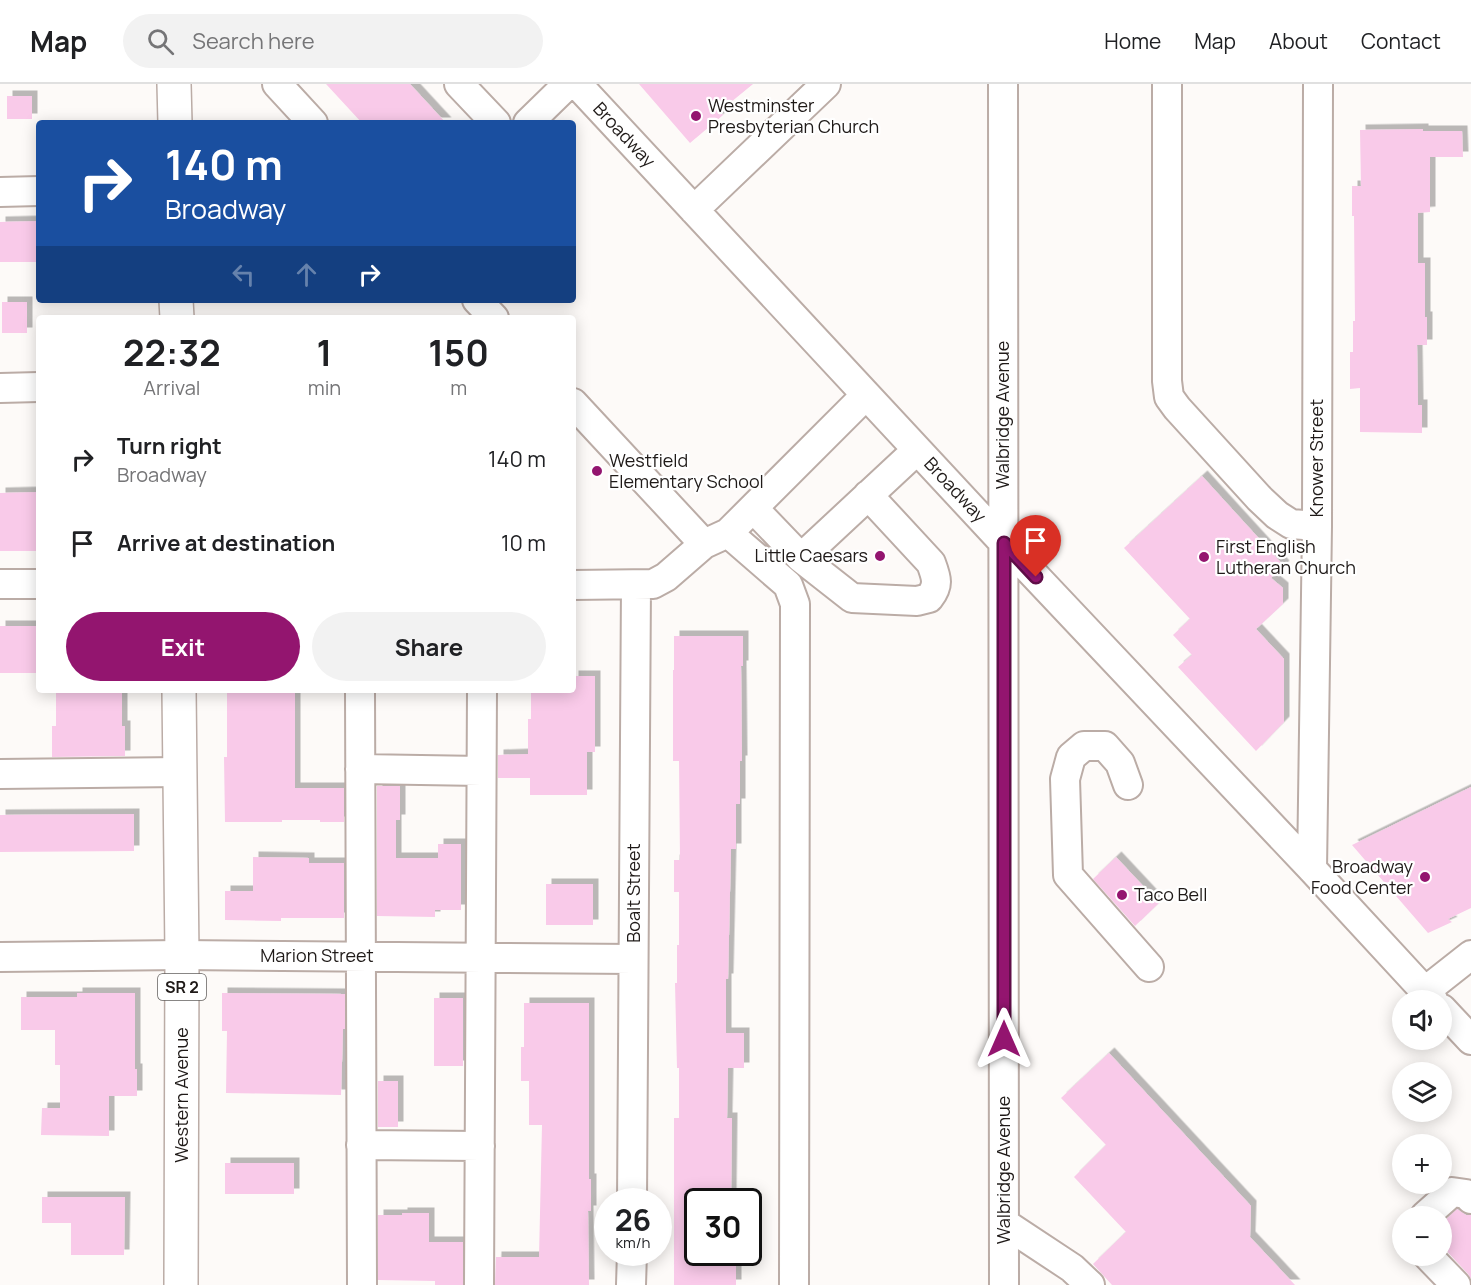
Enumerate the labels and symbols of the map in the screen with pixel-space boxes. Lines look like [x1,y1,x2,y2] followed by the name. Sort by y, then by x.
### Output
[708,93,879,138] place label: Westminster Presbyterian Church
[588,97,661,172] street label: Broadway
[689,109,703,123] marker: Westminster Presbyterian Church
[990,341,1014,489] street label: Walbridge Avenue
[1304,399,1328,517] street label: Knower Street
[609,448,764,493] place label: Westfield Elementary School
[919,452,992,527] street label: Broadway
[590,464,604,478] marker: Westfield Elementary School
[1010,515,1061,577] pin
[1216,534,1356,579] place label: First English Lutheran Church
[755,543,868,567] place label: Little Caesars
[873,549,887,563] marker: Little Caesars
[1197,550,1211,564] marker: First English Lutheran Church
[621,843,645,943] street label: Boalt Street
[1311,854,1413,899] place label: Broadway Food Center
[1418,870,1432,884] marker: Broadway Food Center
[1134,882,1207,906] place label: Taco Bell
[1115,888,1129,902] marker: Taco Bell
[260,943,374,967] street label: Marion Street
[158,974,206,1000] road number: SR 2
[972,1007,1036,1071] position arrow
[169,1027,193,1163] street label: Western Avenue
[991,1096,1015,1244] street label: Walbridge Avenue
[684,1188,762,1266] speed limit sign: 30

